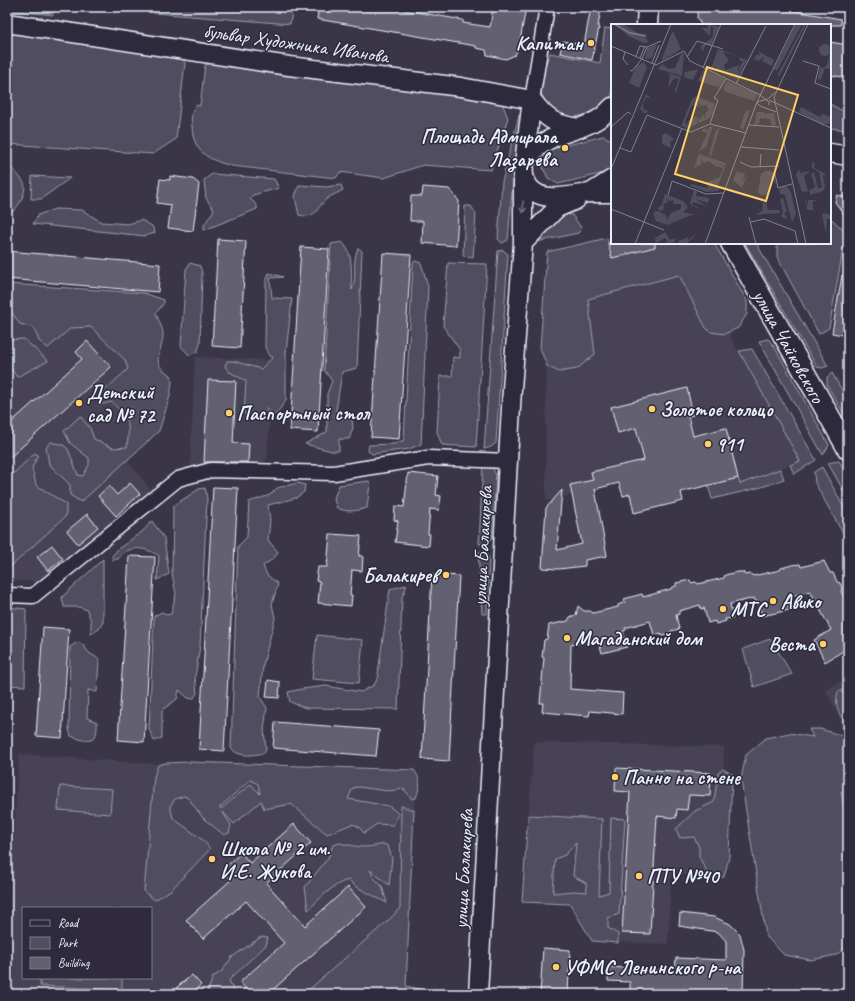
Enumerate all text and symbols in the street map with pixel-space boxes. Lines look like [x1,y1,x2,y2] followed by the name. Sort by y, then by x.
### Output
[202,18,392,69] street label: бульвар Художника Иванова
[611,24,831,244] inset map
[516,31,585,56] place label: Капитан
[586,38,596,48] marker: Капитан
[421,124,559,173] place label: Площадь Адмирала Лазарева
[560,143,570,153] marker: Площадь Адмирала Лазарева
[519,200,527,213] one-way arrow
[747,284,830,408] street label: улица Чайковского
[87,380,157,428] place label: Детский сад № 72
[660,397,774,422] place label: Золотое кольцо
[74,398,84,408] marker: Детский сад № 72
[237,401,371,426] place label: Паспортный стол
[647,404,657,414] marker: Золотое кольцо
[224,408,234,418] marker: Паспортный стол
[716,432,745,457] place label: 911
[703,439,713,449] marker: 911
[467,484,498,608] street label: улица Балакирева
[363,563,443,588] place label: Балакирев
[441,570,451,580] marker: Балакирев
[781,589,823,614] place label: Авико
[768,596,778,606] marker: Авико
[731,597,768,622] place label: МТС
[718,604,728,614] marker: МТС
[575,626,703,651] place label: Магаданский дом
[769,632,816,657] place label: Веста
[562,633,572,643] marker: Магаданский дом
[818,639,828,649] marker: Веста
[623,765,742,790] place label: Панно на стене
[610,772,620,782] marker: Панно на стене
[448,807,479,931] street label: улица Балакирева
[220,836,331,884] place label: Школа № 2 им. И.Е. Жукова
[207,854,217,864] marker: Школа № 2 им. И.Е. Жукова
[647,864,720,889] place label: ПТУ №40
[634,871,644,881] marker: ПТУ №40
[22,907,152,979] legend
[58,915,80,931] text: Road
[58,935,79,951] text: Park
[58,955,90,971] text: Building
[564,955,742,980] place label: УФМС Ленинского р-на
[551,962,561,972] marker: УФМС Ленинского р-на

